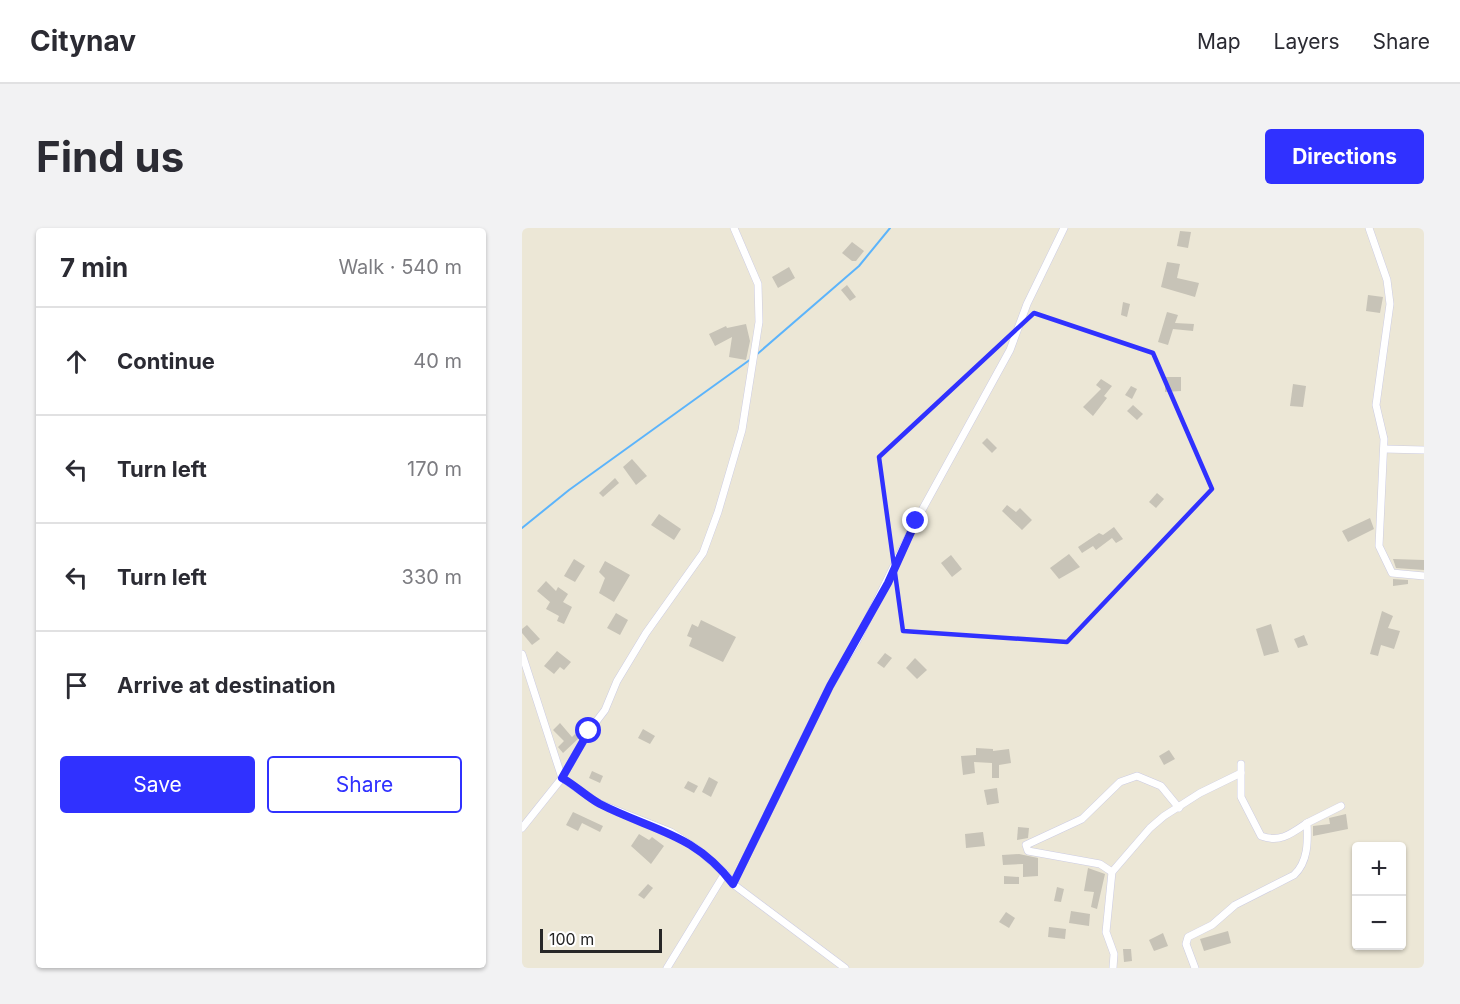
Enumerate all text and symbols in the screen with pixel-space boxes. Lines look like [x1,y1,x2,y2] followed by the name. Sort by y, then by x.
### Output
[30,24,136,58] text: Citynav
[1197,29,1241,54] text: Map
[1274,29,1340,54] text: Layers
[1373,29,1430,54] text: Share
[1265,129,1424,184] button: Directions
[36,131,184,182] text: Find us
[60,252,128,283] text: 7 min
[338,255,462,279] text: Walk · 540 m
[60,345,93,378] icon: ahead
[117,348,215,374] text: Continue
[413,349,462,373] text: 40 m
[60,453,93,486] icon: left
[117,456,207,482] text: Turn left
[407,457,462,481] text: 170 m
[902,507,928,533] route end
[60,561,93,594] icon: left
[117,564,207,590] text: Turn left
[402,565,462,589] text: 330 m
[60,669,93,702] icon: arrive
[117,672,336,698] text: Arrive at destination
[575,717,601,743] route start
[60,756,255,813] button: Save
[267,756,462,813] button: Share
[1352,842,1406,950] map controls
[1352,842,1406,896] button: +
[1352,896,1406,950] button: −
[540,926,662,954] scale bar
[549,929,594,949] text: 100 m

